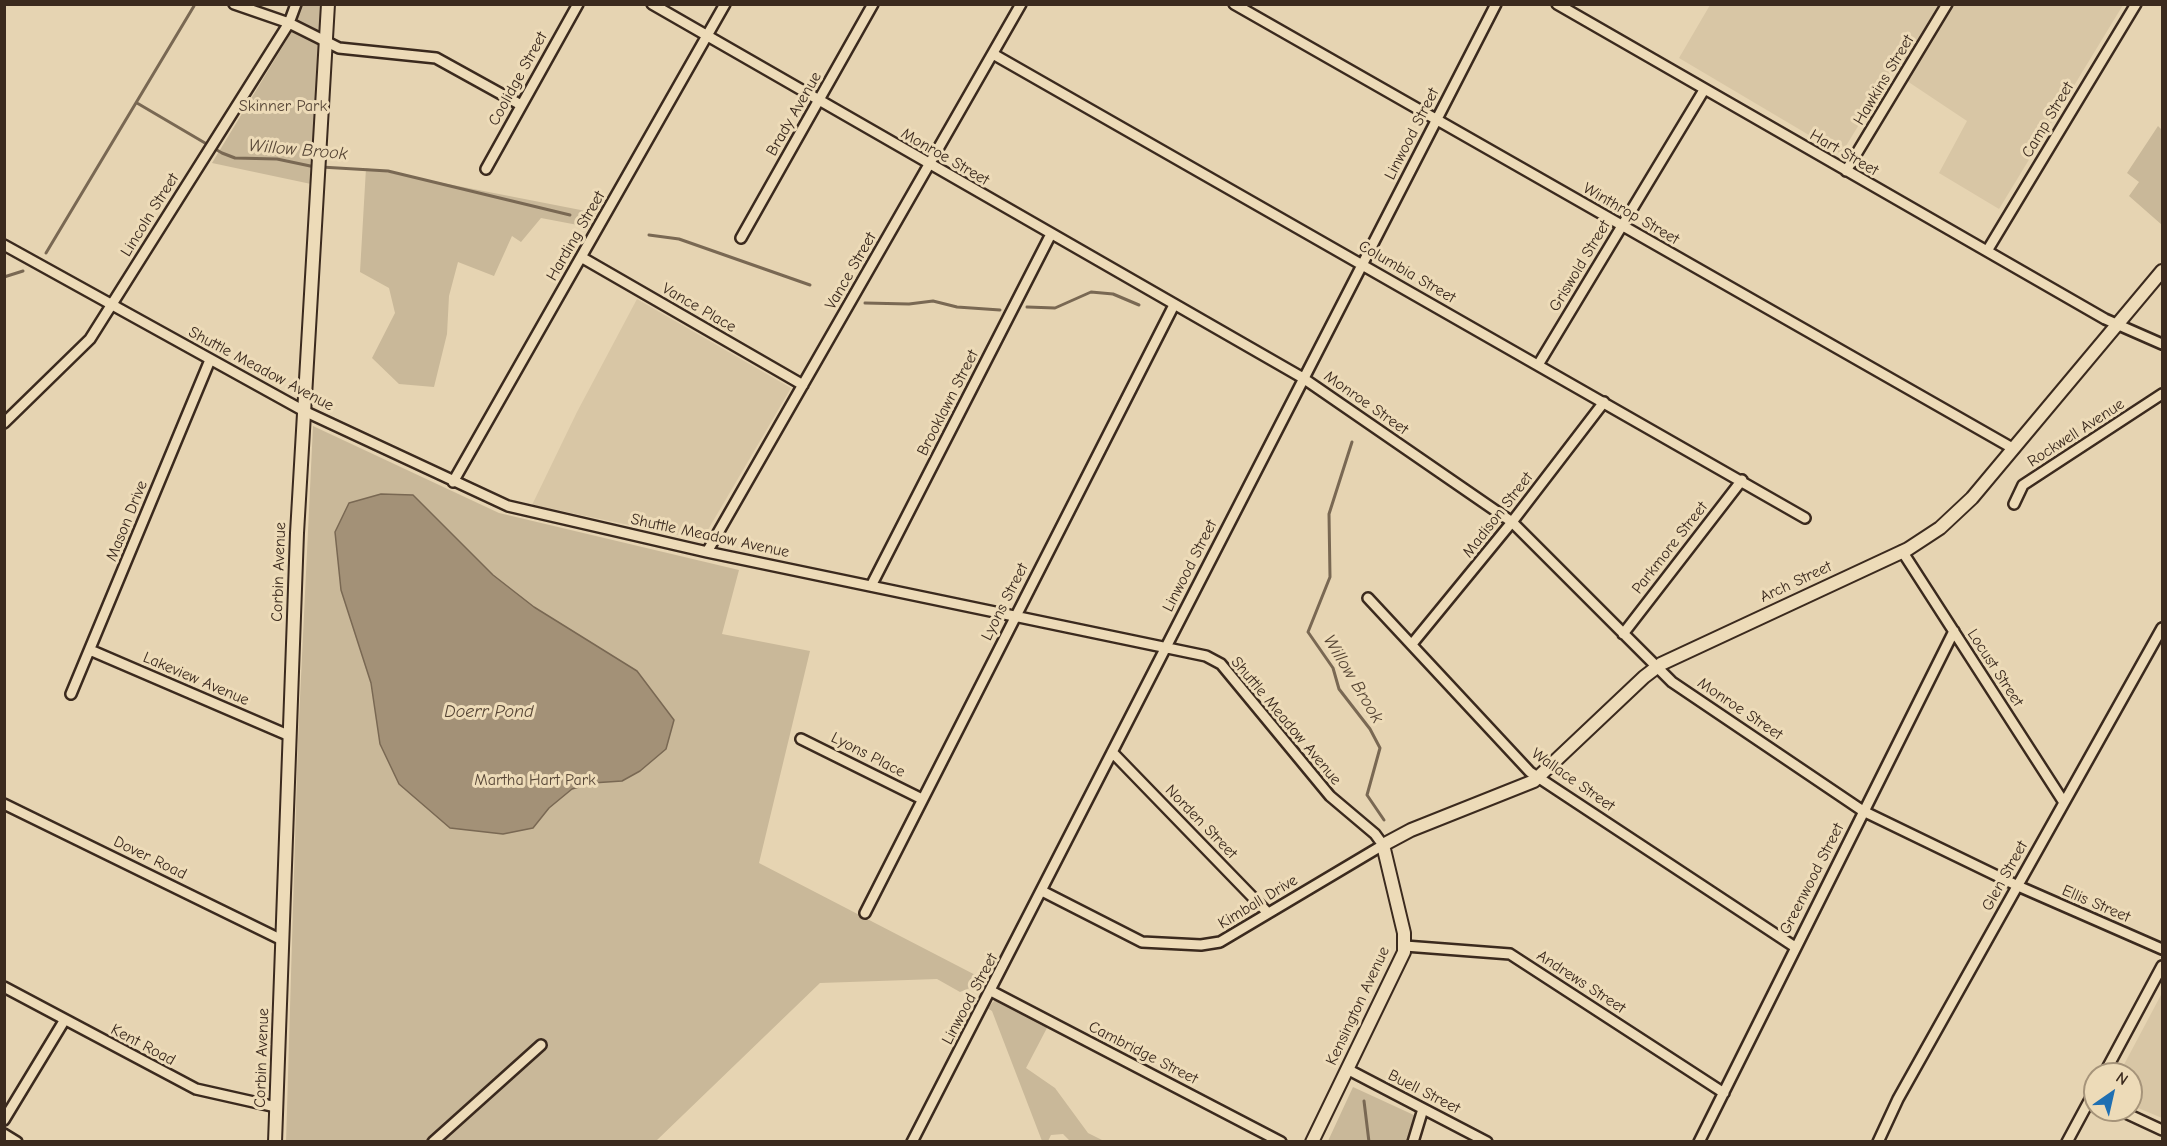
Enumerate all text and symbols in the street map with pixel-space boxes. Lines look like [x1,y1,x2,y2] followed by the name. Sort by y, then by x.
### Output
[484,29,552,129] street label: Coolidge Street
[1850,31,1918,129] street label: Hawkins Street
[762,69,826,159] street label: Brady Avenue
[2018,79,2078,161] street label: Camp Street
[1381,85,1443,183] street label: Linwood Street
[239,96,327,116] park label: Skinner Park
[897,124,993,190] street label: Monroe Street
[1806,126,1882,180] street label: Hart Street
[248,135,348,165] water label: Willow Brook
[117,170,183,260] street label: Lincoln Street
[1579,179,1683,249] street label: Winthrop Street
[543,188,609,284] street label: Harding Street
[1545,217,1615,315] street label: Griswold Street
[821,229,881,313] street label: Vance Street
[1355,236,1459,308] street label: Columbia Street
[659,279,739,337] street label: Vance Place
[185,323,337,415] street label: Shuttle Meadow Avenue
[913,347,983,459] street label: Brooklawn Street
[1320,367,1412,439] street label: Monroe Street
[2024,395,2128,471] street label: Rockwell Avenue
[1459,468,1537,562] street label: Madison Street
[102,478,152,564] street label: Mason Drive
[1628,498,1712,598] street label: Parkmore Street
[629,510,791,562] street label: Shuttle Meadow Avenue
[1159,517,1221,615] street label: Linwood Street
[268,522,290,622] street label: Corbin Avenue
[1757,557,1835,607] street label: Arch Street
[977,560,1033,644] street label: Lyons Street
[1963,626,2027,710] street label: Locust Street
[1318,631,1388,727] water label: Willow Brook
[140,648,252,710] street label: Lakeview Avenue
[1227,653,1345,789] street label: Shuttle Meadow Avenue
[1694,673,1786,745] street label: Monroe Street
[444,701,534,723] water label: Doerr Pond
[828,728,908,782] street label: Lyons Place
[1528,744,1618,816] street label: Wallace Street
[474,770,596,790] park label: Martha Hart Park
[1161,781,1241,863] street label: Norden Street
[1776,820,1848,938] street label: Greenwood Street
[110,832,190,884] street label: Dover Road
[1978,838,2032,914] street label: Glen Street
[1215,871,1301,933] street label: Kimball Drive
[2059,881,2133,927] street label: Ellis Street
[1322,944,1394,1068] street label: Kensington Avenue
[1533,946,1629,1018] street label: Andrews Street
[938,950,1002,1048] street label: Linwood Street
[251,1008,273,1108] street label: Corbin Avenue
[1085,1017,1201,1089] street label: Cambridge Street
[107,1020,179,1070] street label: Kent Road
[2083,1062,2143,1122] north arrow
[1385,1066,1463,1118] street label: Buell Street
[2113,1068,2131,1089] text: N

